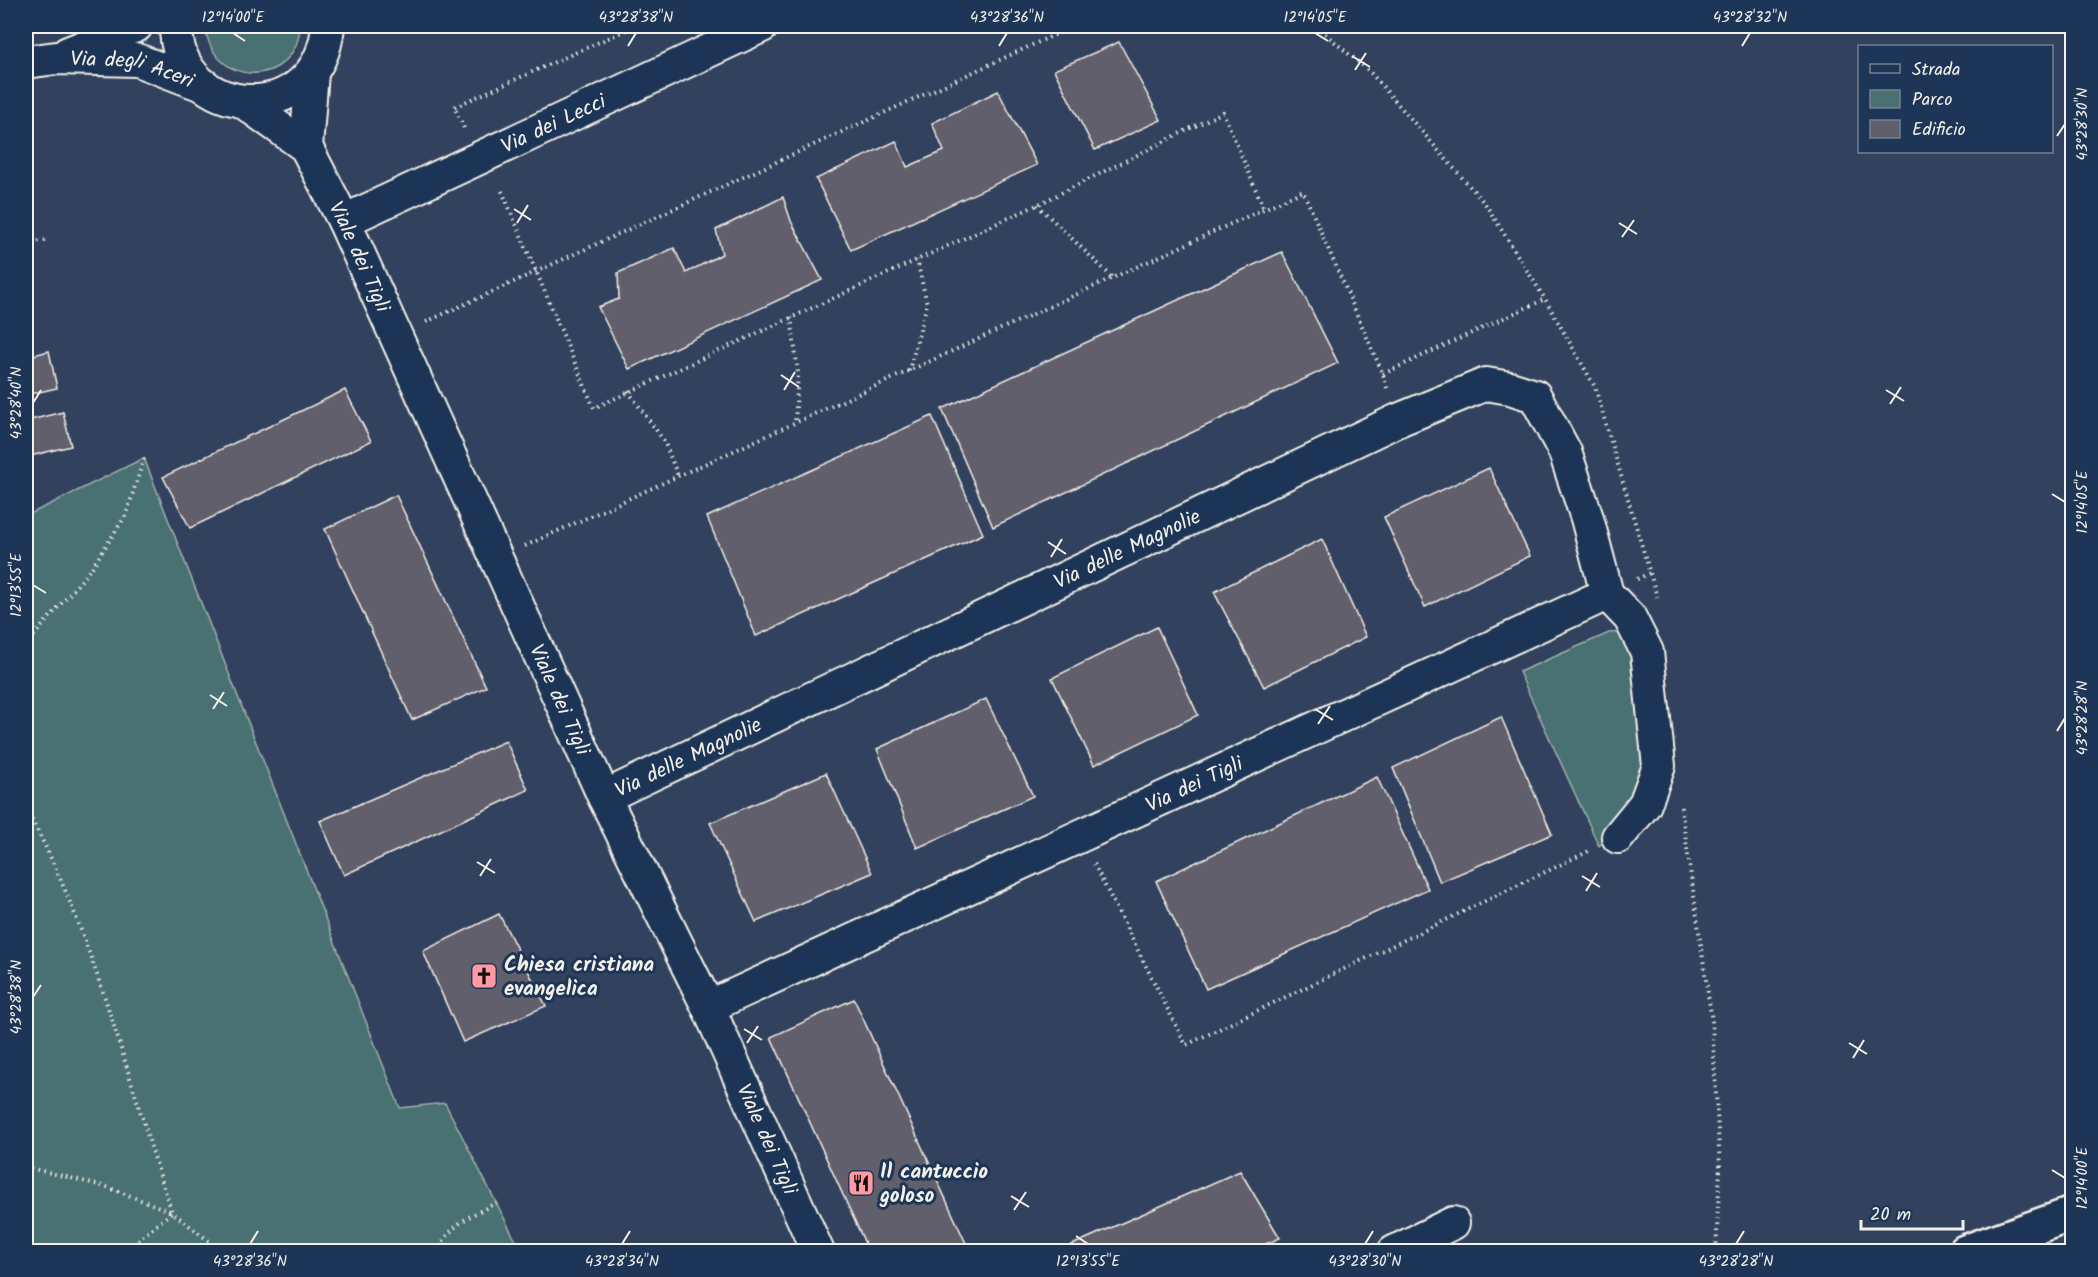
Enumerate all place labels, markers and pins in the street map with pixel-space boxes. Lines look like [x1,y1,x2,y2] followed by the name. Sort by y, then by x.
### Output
[504,949,655,1006] place label: Chiesa cristiana evangelica
[469,961,499,991] church icon: Chiesa cristiana evangelica
[879,1156,988,1213] place label: Il cantuccio goloso
[846,1168,876,1198] restaurant icon: Il cantuccio goloso

